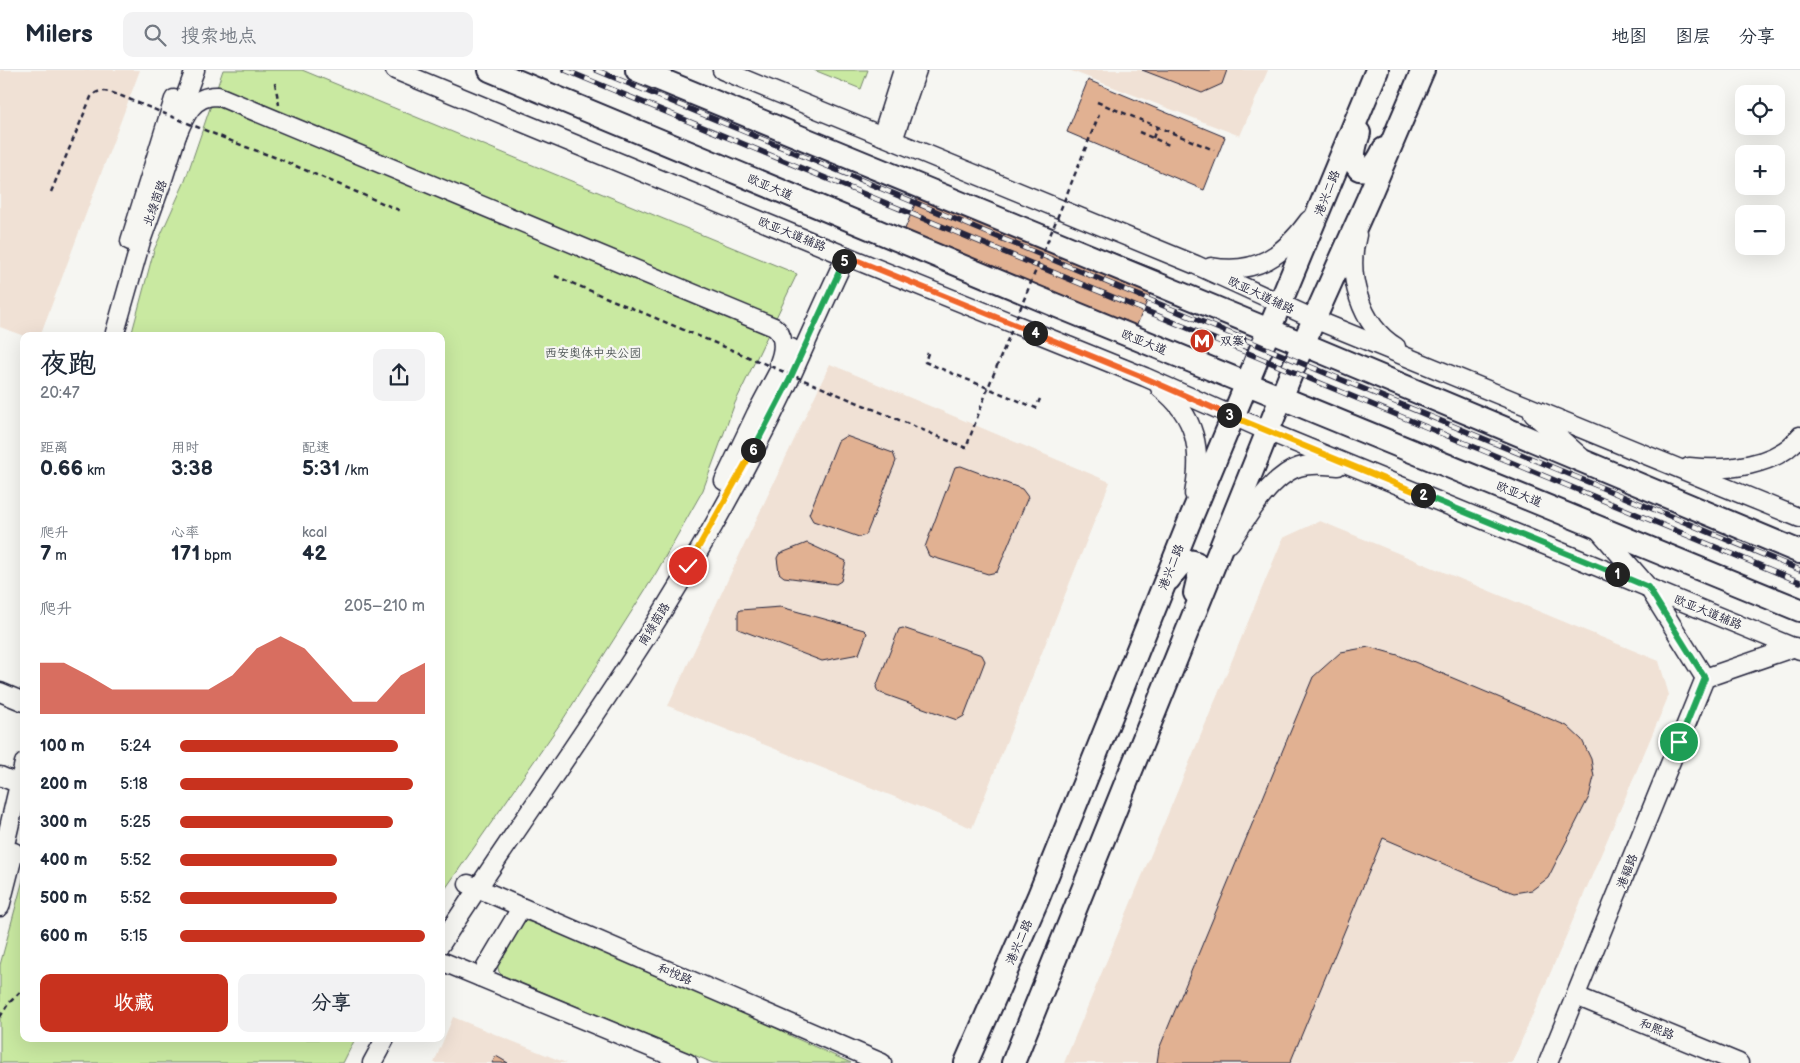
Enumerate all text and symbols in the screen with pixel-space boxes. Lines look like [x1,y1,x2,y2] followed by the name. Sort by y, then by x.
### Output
[123,12,473,57] search box
[25,20,93,49] text: Milers
[141,21,169,49] icon: search
[181,25,257,48] text: 搜索地点
[1611,26,1647,47] text: 地图
[1675,26,1711,47] text: 图层
[1739,26,1775,47] text: 分享
[1735,85,1785,255] map controls
[1735,85,1785,135] button: locate
[1735,145,1785,195] button: +
[1312,168,1343,218] street label: 港兴二路
[745,171,795,204] street label: 欧亚大道
[140,178,171,228] street label: 北绿茵路
[1735,205,1785,255] button: −
[756,214,828,255] street label: 欧亚大道辅路
[832,248,856,274] pin: 5
[840,253,849,270] text: 5
[1225,273,1297,317] street label: 欧亚大道辅路
[1022,320,1048,346] pin: 4
[1031,325,1040,342] text: 4
[1119,327,1169,358] street label: 欧亚大道
[1189,328,1215,354] metro station icon: 双寨
[1220,334,1244,349] place label: 双寨
[545,346,641,361] park label: 西安奥体中央公园
[40,348,96,381] text: 夜跑
[373,349,425,401] button: share
[40,384,80,403] text: 20:47
[1216,402,1242,428] pin: 3
[1225,407,1234,424] text: 3
[740,438,766,462] pin: 6
[40,439,68,456] text: 距离
[171,439,199,456] text: 用时
[302,439,330,456] text: 配速
[749,442,758,459] text: 6
[40,456,83,481] text: 0.66
[171,456,213,481] text: 3:38
[302,456,340,481] text: 5:31
[83,462,105,479] text: km
[340,462,369,479] text: /km
[1494,479,1544,510] street label: 欧亚大道
[1410,482,1436,508] pin: 2
[1419,487,1428,504] text: 2
[40,524,68,541] text: 爬升
[171,524,199,541] text: 心率
[302,524,327,541] text: kcal
[40,541,52,566] text: 7
[171,541,200,566] text: 171
[302,541,327,566] text: 42
[1156,542,1187,592] street label: 港兴二路
[667,545,709,587] pin
[52,547,67,564] text: m
[200,547,232,564] text: bpm
[674,552,702,580] icon: check
[1604,562,1630,586] pin: 1
[1615,566,1620,583] text: 1
[1672,592,1744,633] street label: 欧亚大道辅路
[344,597,425,616] text: 205–210 m
[40,600,72,619] text: 爬升
[635,600,674,649] street label: 南绿茵路
[1658,721,1700,763] pin
[1665,728,1693,756] icon: arrive
[40,737,85,756] text: 100 m
[120,737,151,756] text: 5:24
[40,775,87,794] text: 200 m
[120,775,148,794] text: 5:18
[40,813,87,832] text: 300 m
[120,813,151,832] text: 5:25
[40,851,87,870] text: 400 m
[120,851,151,870] text: 5:52
[1614,852,1641,891] street label: 港福路
[40,889,87,908] text: 500 m
[120,889,151,908] text: 5:52
[1003,917,1036,967] street label: 港兴二路
[40,927,88,946] text: 600 m
[120,927,148,946] text: 5:15
[655,961,694,988] street label: 和悦路
[40,974,228,1032] button: 收藏
[238,974,425,1032] button: 分享
[1637,1016,1676,1043] street label: 和熙路

